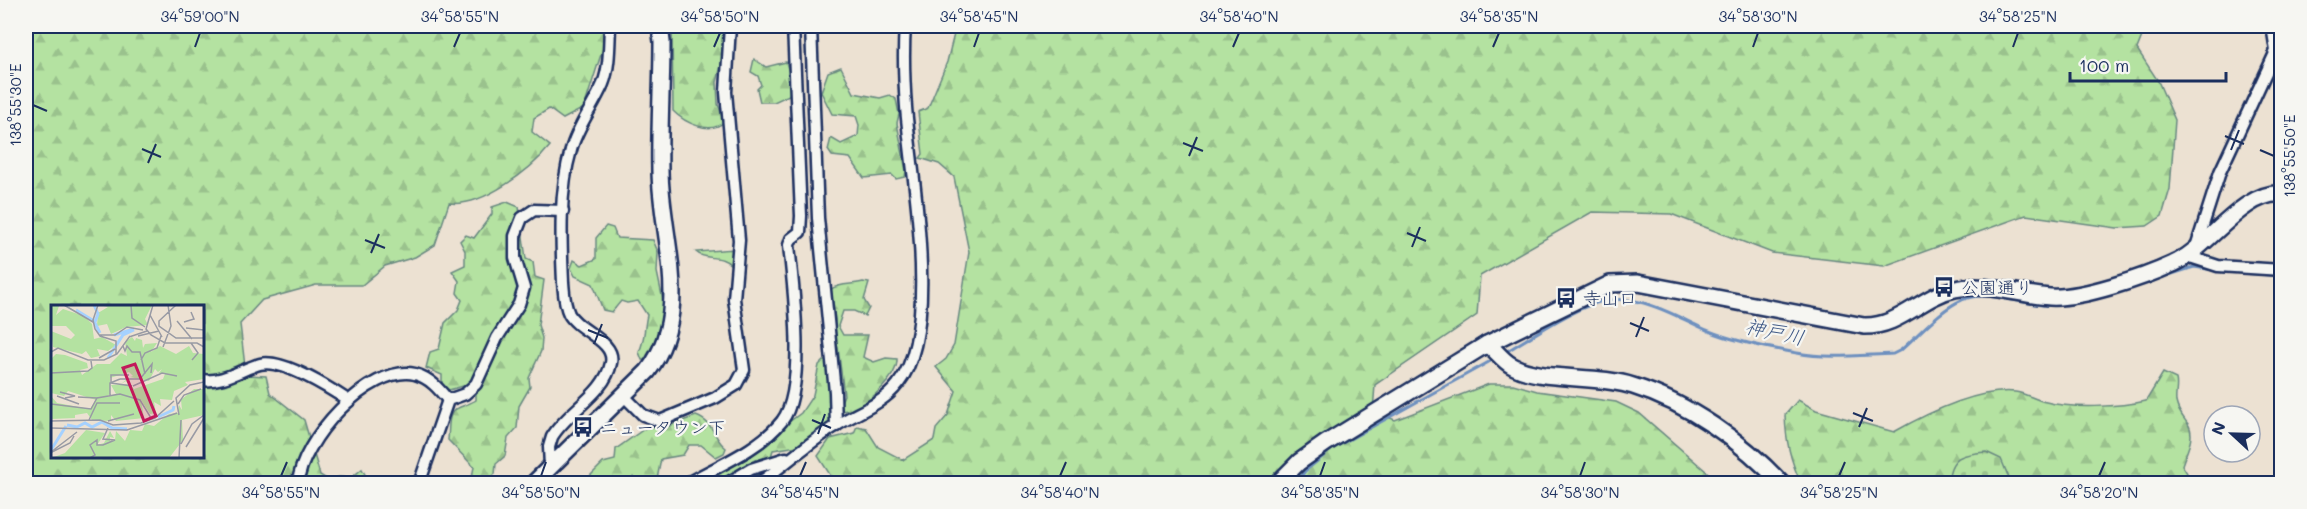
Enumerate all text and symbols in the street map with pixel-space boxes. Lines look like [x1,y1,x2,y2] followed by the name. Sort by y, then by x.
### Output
[160,6,240,26] text: 34°59'00"N
[421,6,499,26] text: 34°58'55"N
[681,6,759,26] text: 34°58'50"N
[940,6,1018,26] text: 34°58'45"N
[1200,6,1278,26] text: 34°58'40"N
[1460,6,1538,26] text: 34°58'35"N
[1719,6,1797,26] text: 34°58'30"N
[1979,6,2057,26] text: 34°58'25"N
[2070,45,2226,83] scale bar
[2079,53,2129,77] text: 100 m
[5,63,25,147] text: 138°55'30"E
[2279,114,2299,198] text: 138°55'50"E
[1932,275,1956,299] bus stop icon: 公園通り
[1961,275,2033,299] place label: 公園通り
[1554,286,1578,310] bus stop icon: 寺山口
[1583,286,1637,310] place label: 寺山口
[51,305,204,458] inset map
[1743,312,1807,350] water label: 神戸川
[2202,404,2262,464] north arrow
[571,415,595,439] bus stop icon: ニュータウン下
[600,415,726,439] place label: ニュータウン下
[2206,419,2230,438] text: N
[242,482,320,502] text: 34°58'55"N
[502,482,580,502] text: 34°58'50"N
[761,482,839,502] text: 34°58'45"N
[1021,482,1099,502] text: 34°58'40"N
[1281,482,1359,502] text: 34°58'35"N
[1541,482,1619,502] text: 34°58'30"N
[1800,482,1878,502] text: 34°58'25"N
[2060,482,2138,502] text: 34°58'20"N

